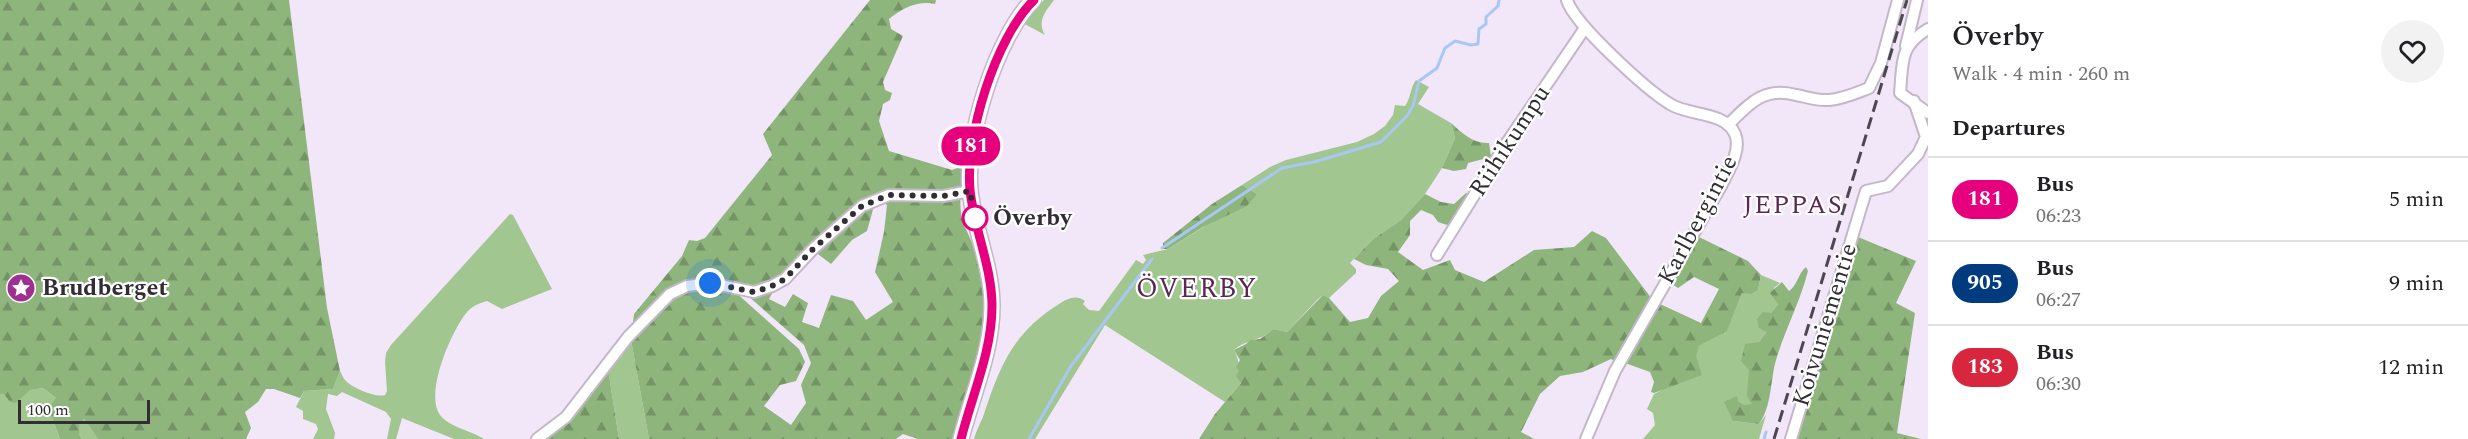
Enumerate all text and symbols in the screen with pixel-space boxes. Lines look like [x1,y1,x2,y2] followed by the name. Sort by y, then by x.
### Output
[1952,15,2043,58] text: Överby
[2381,20,2444,83] button: heart
[1952,59,2130,89] text: Walk · 4 min · 260 m
[1460,78,1560,204] street label: Riihikumpu
[1952,112,2066,145] text: Departures
[936,126,1006,166] line badge: 181
[953,130,989,162] text: 181
[1649,149,1747,291] street label: Karlbergintie
[2036,168,2074,201] text: Bus
[1967,183,2003,215] text: 181
[2389,183,2444,216] text: 5 min
[1743,185,1843,225] district label: JEPPAS
[993,200,1073,236] place label: Överby
[2036,201,2081,231] text: 06:23
[962,205,988,231] marker: Överby
[1783,239,1867,411] street label: Koivuniementie
[2036,252,2074,285] text: Bus
[1967,267,2003,299] text: 905
[2389,267,2444,300] text: 9 min
[695,268,725,298] your location
[1136,268,1258,310] district label: ÖVERBY
[42,270,168,306] place label: Brudberget
[5,272,37,304] place icon: Brudberget
[2036,285,2081,315] text: 06:27
[2036,336,2074,369] text: Bus
[1967,351,2003,383] text: 183
[2378,351,2444,384] text: 12 min
[2036,369,2081,399] text: 06:30
[18,397,150,424] scale bar
[27,398,69,422] text: 100 m

